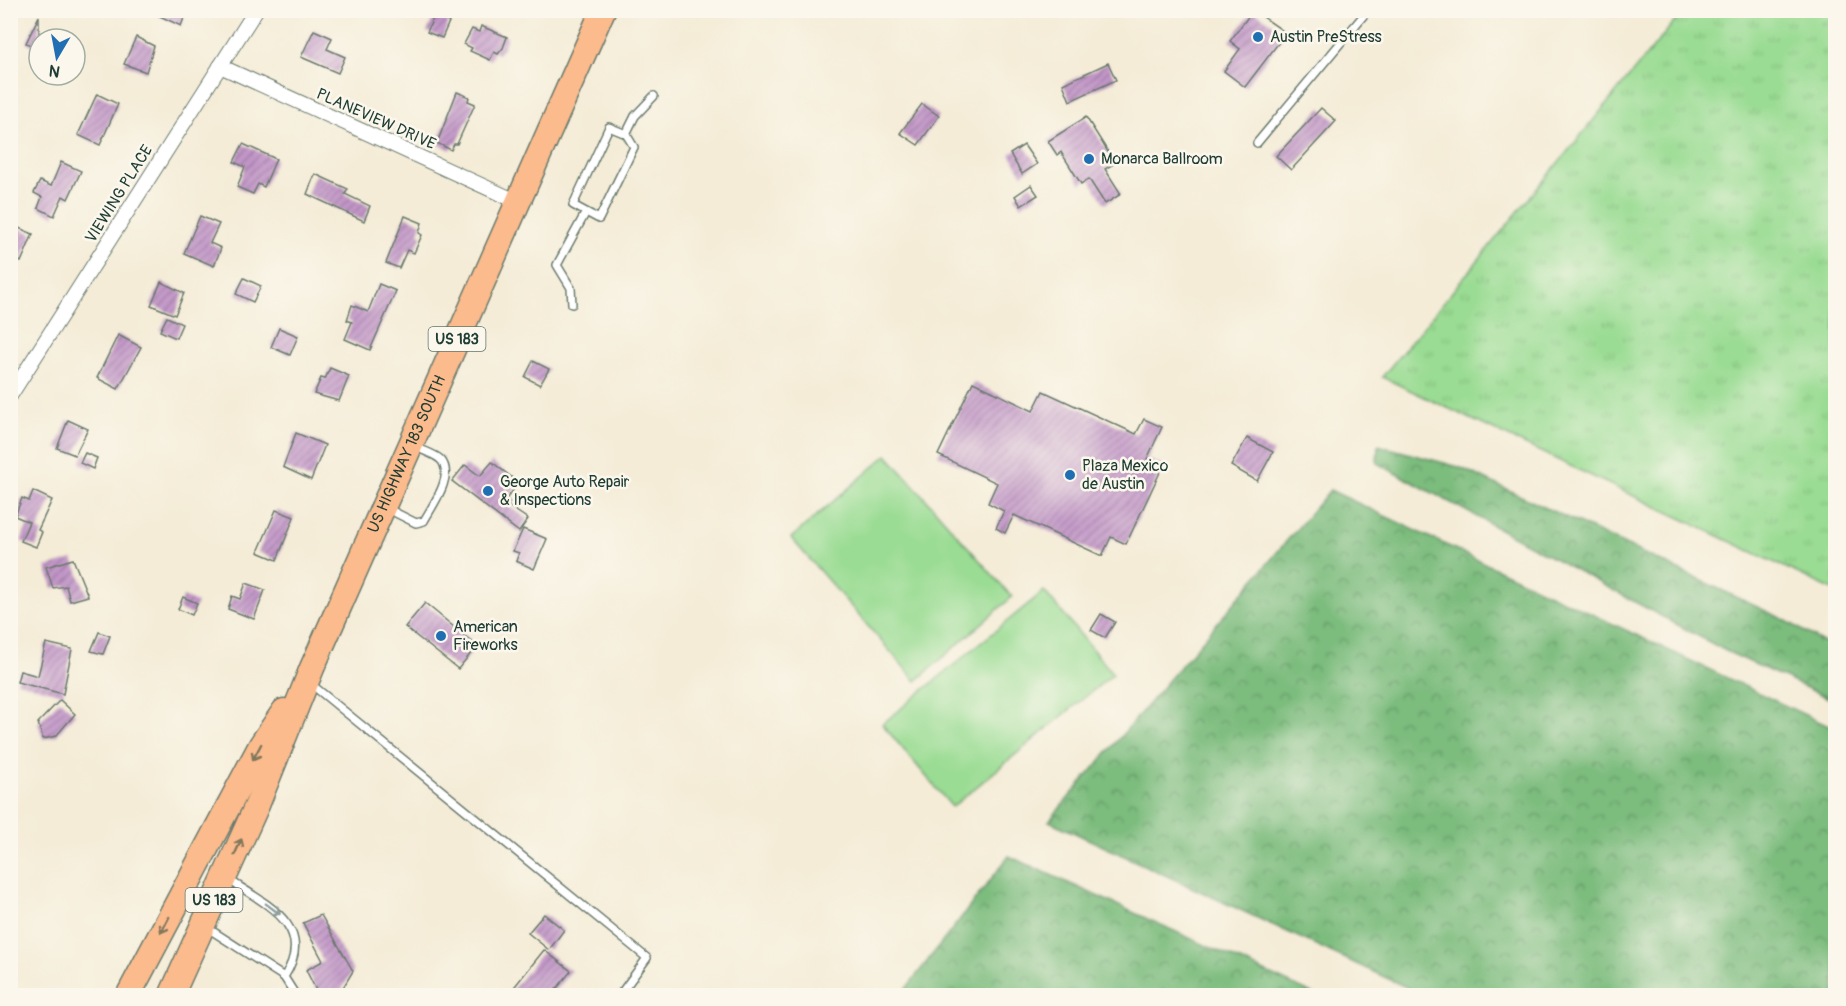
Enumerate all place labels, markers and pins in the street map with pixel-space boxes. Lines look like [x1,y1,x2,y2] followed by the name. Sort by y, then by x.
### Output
[1270,27,1382,47] place label: Austin PreStress
[1251,30,1265,44] marker: Austin PreStress
[1101,149,1223,169] place label: Monarca Ballroom
[1082,152,1096,166] marker: Monarca Ballroom
[1082,456,1169,494] place label: Plaza Mexico de Austin
[1063,468,1077,482] marker: Plaza Mexico de Austin
[500,472,630,510] place label: George Auto Repair & Inspections
[481,484,495,498] marker: George Auto Repair & Inspections
[453,617,518,655] place label: American Fireworks
[434,629,448,643] marker: American Fireworks

